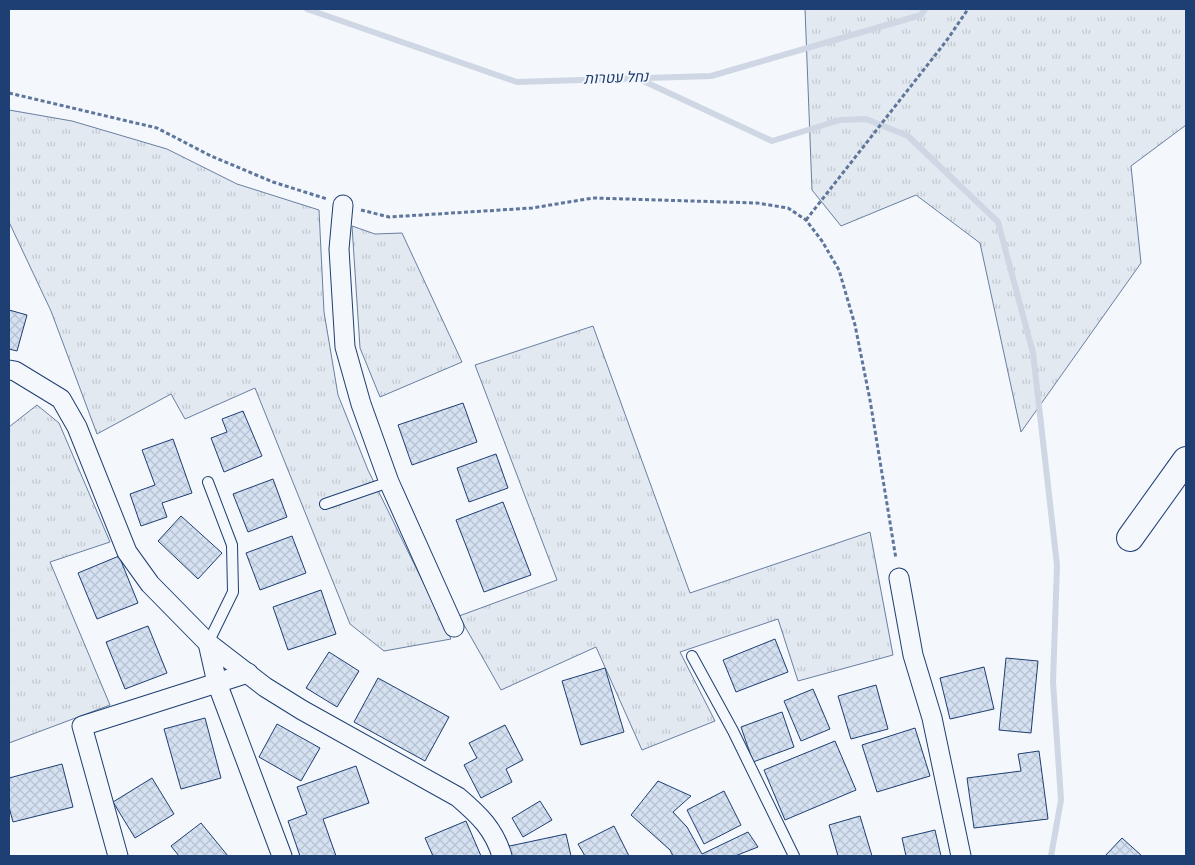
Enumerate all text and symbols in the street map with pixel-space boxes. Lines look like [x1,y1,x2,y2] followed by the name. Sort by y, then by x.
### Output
[583,68,650,90] water label: נחל עטרות

